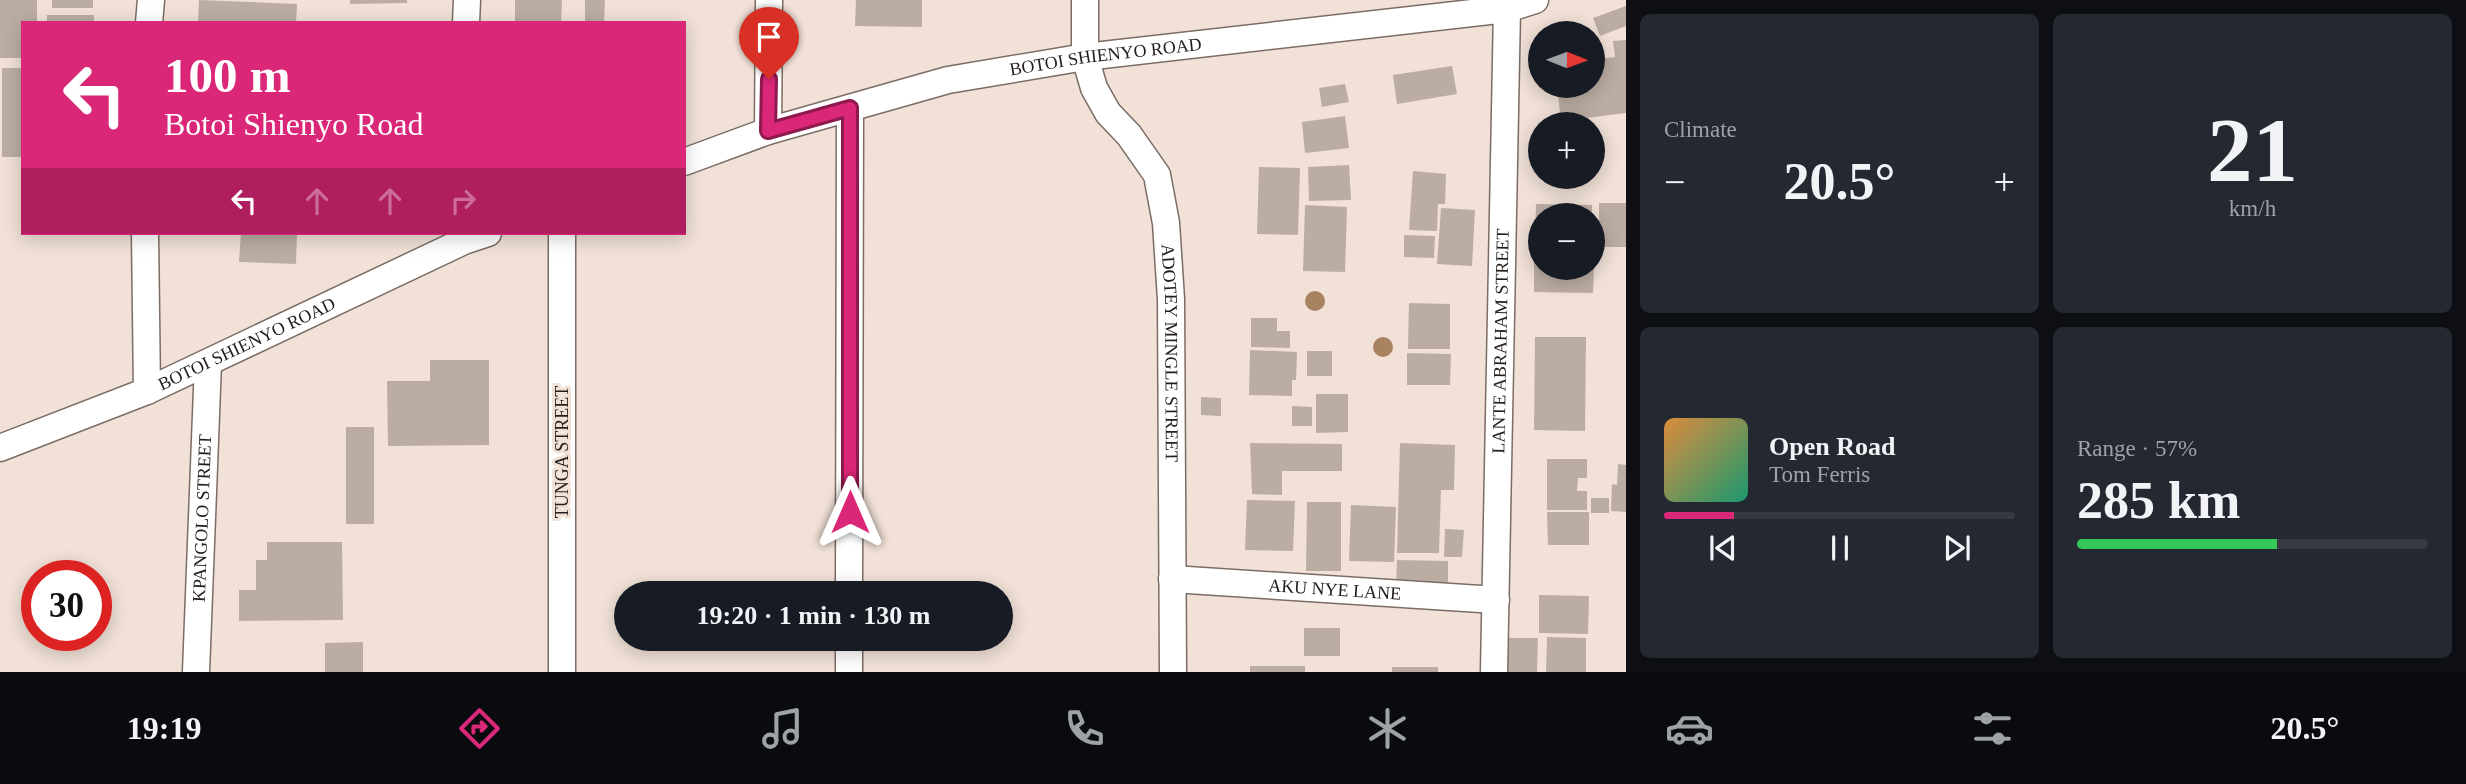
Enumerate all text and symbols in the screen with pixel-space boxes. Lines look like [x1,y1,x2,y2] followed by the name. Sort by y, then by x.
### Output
[739,7,799,79] pin
[750,18,788,56] icon: arrive
[1528,21,1605,98] north arrow
[1528,21,1605,280] map controls
[1008,34,1203,80] street label: BOTOI SHIENYO ROAD
[164,48,291,103] text: 100 m
[49,49,140,140] icon: left
[2207,100,2298,201] text: 21
[164,106,424,142] text: Botoi Shienyo Road
[1528,112,1605,189] button: +
[1664,117,1737,142] text: Climate
[1784,153,1895,210] text: 20.5°
[1664,161,1685,203] text: −
[1994,161,2015,203] text: +
[225,182,263,220] icon: left
[298,182,336,220] icon: ahead
[371,182,409,220] icon: ahead
[444,182,482,220] icon: right
[2229,196,2276,221] text: km/h
[1528,203,1605,280] button: −
[1488,228,1513,454] street label: LANTE ABRAHAM STREET
[1157,243,1182,462] street label: ADOTEY MINGLE STREET
[155,293,339,394] street label: BOTOI SHIENYO ROAD
[552,386,572,518] street label: TUNGA STREET
[1769,432,1895,461] text: Open Road
[189,434,215,602] street label: KPANGOLO STREET
[2077,436,2197,461] text: Range · 57%
[1769,462,1870,487] text: Tom Ferris
[2077,472,2240,529] text: 285 km
[813,475,887,549] position arrow
[1704,529,1742,567] icon: previous
[1821,529,1859,567] icon: pause
[1938,529,1976,567] icon: next
[21,560,112,651] speed limit sign: 30
[1268,575,1402,604] street label: AKU NYE LANE
[697,601,931,630] text: 19:20 · 1 min · 130 m
[455,704,504,753] icon: directions
[758,704,807,753] icon: music
[1060,704,1109,753] icon: phone
[1363,704,1412,753] icon: climate
[1665,704,1714,753] icon: car
[1968,704,2017,753] icon: filters
[127,710,201,746] text: 19:19
[2270,710,2339,746] text: 20.5°

